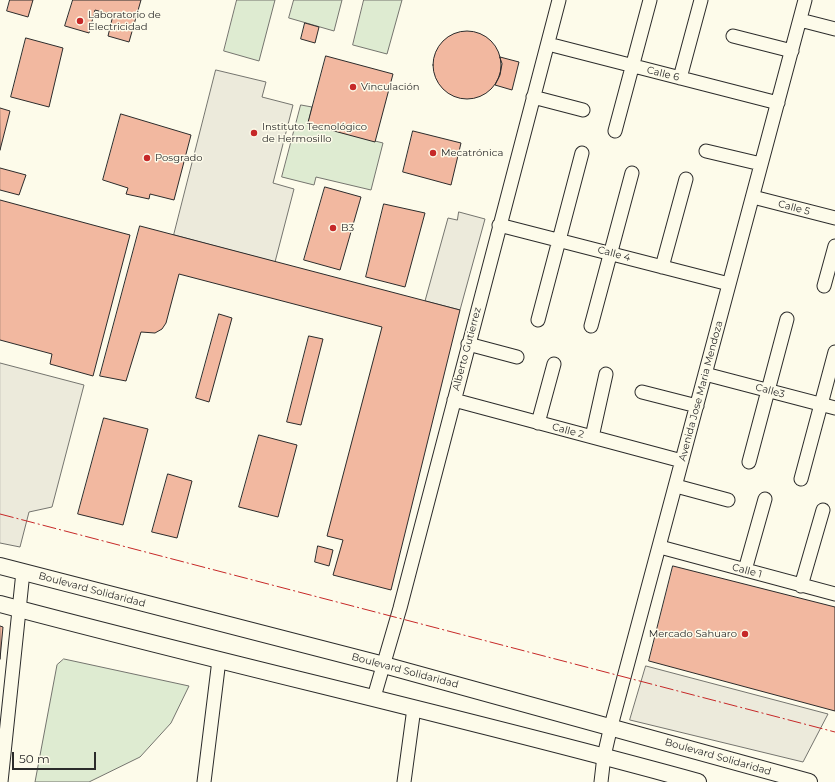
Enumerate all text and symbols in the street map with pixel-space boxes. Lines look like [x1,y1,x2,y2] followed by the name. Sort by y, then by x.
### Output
[88,9,161,32] place label: Laboratorio de Electricidad
[75,16,85,26] marker: Laboratorio de Electricidad
[646,64,680,84] street label: Calle 6
[361,81,419,93] place label: Vinculación
[348,82,358,92] marker: Vinculación
[262,121,367,144] place label: Instituto Tecnológico de Hermosillo
[249,128,259,138] marker: Instituto Tecnológico de Hermosillo
[441,147,503,159] place label: Mecatrónica
[428,148,438,158] marker: Mecatrónica
[155,152,203,164] place label: Posgrado
[142,153,152,163] marker: Posgrado
[777,198,811,218] street label: Calle 5
[341,222,354,234] place label: B3
[328,223,338,233] marker: B3
[596,244,632,264] street label: Calle 4
[450,306,484,392] street label: Alberto Gutierrez
[676,320,726,462] street label: Avenida Jose Maria Mendoza
[754,381,786,401] street label: Calle3
[551,421,585,441] street label: Calle 2
[731,561,763,581] street label: Calle 1
[37,570,147,610] street label: Boulevard Solidaridad
[649,628,737,640] place label: Mercado Sahuaro
[740,629,750,639] marker: Mercado Sahuaro
[350,651,460,691] street label: Boulevard Solidaridad
[663,736,773,778] street label: Boulevard Solidaridad
[14,744,98,770] scale bar
[19,751,50,766] text: 50 m

